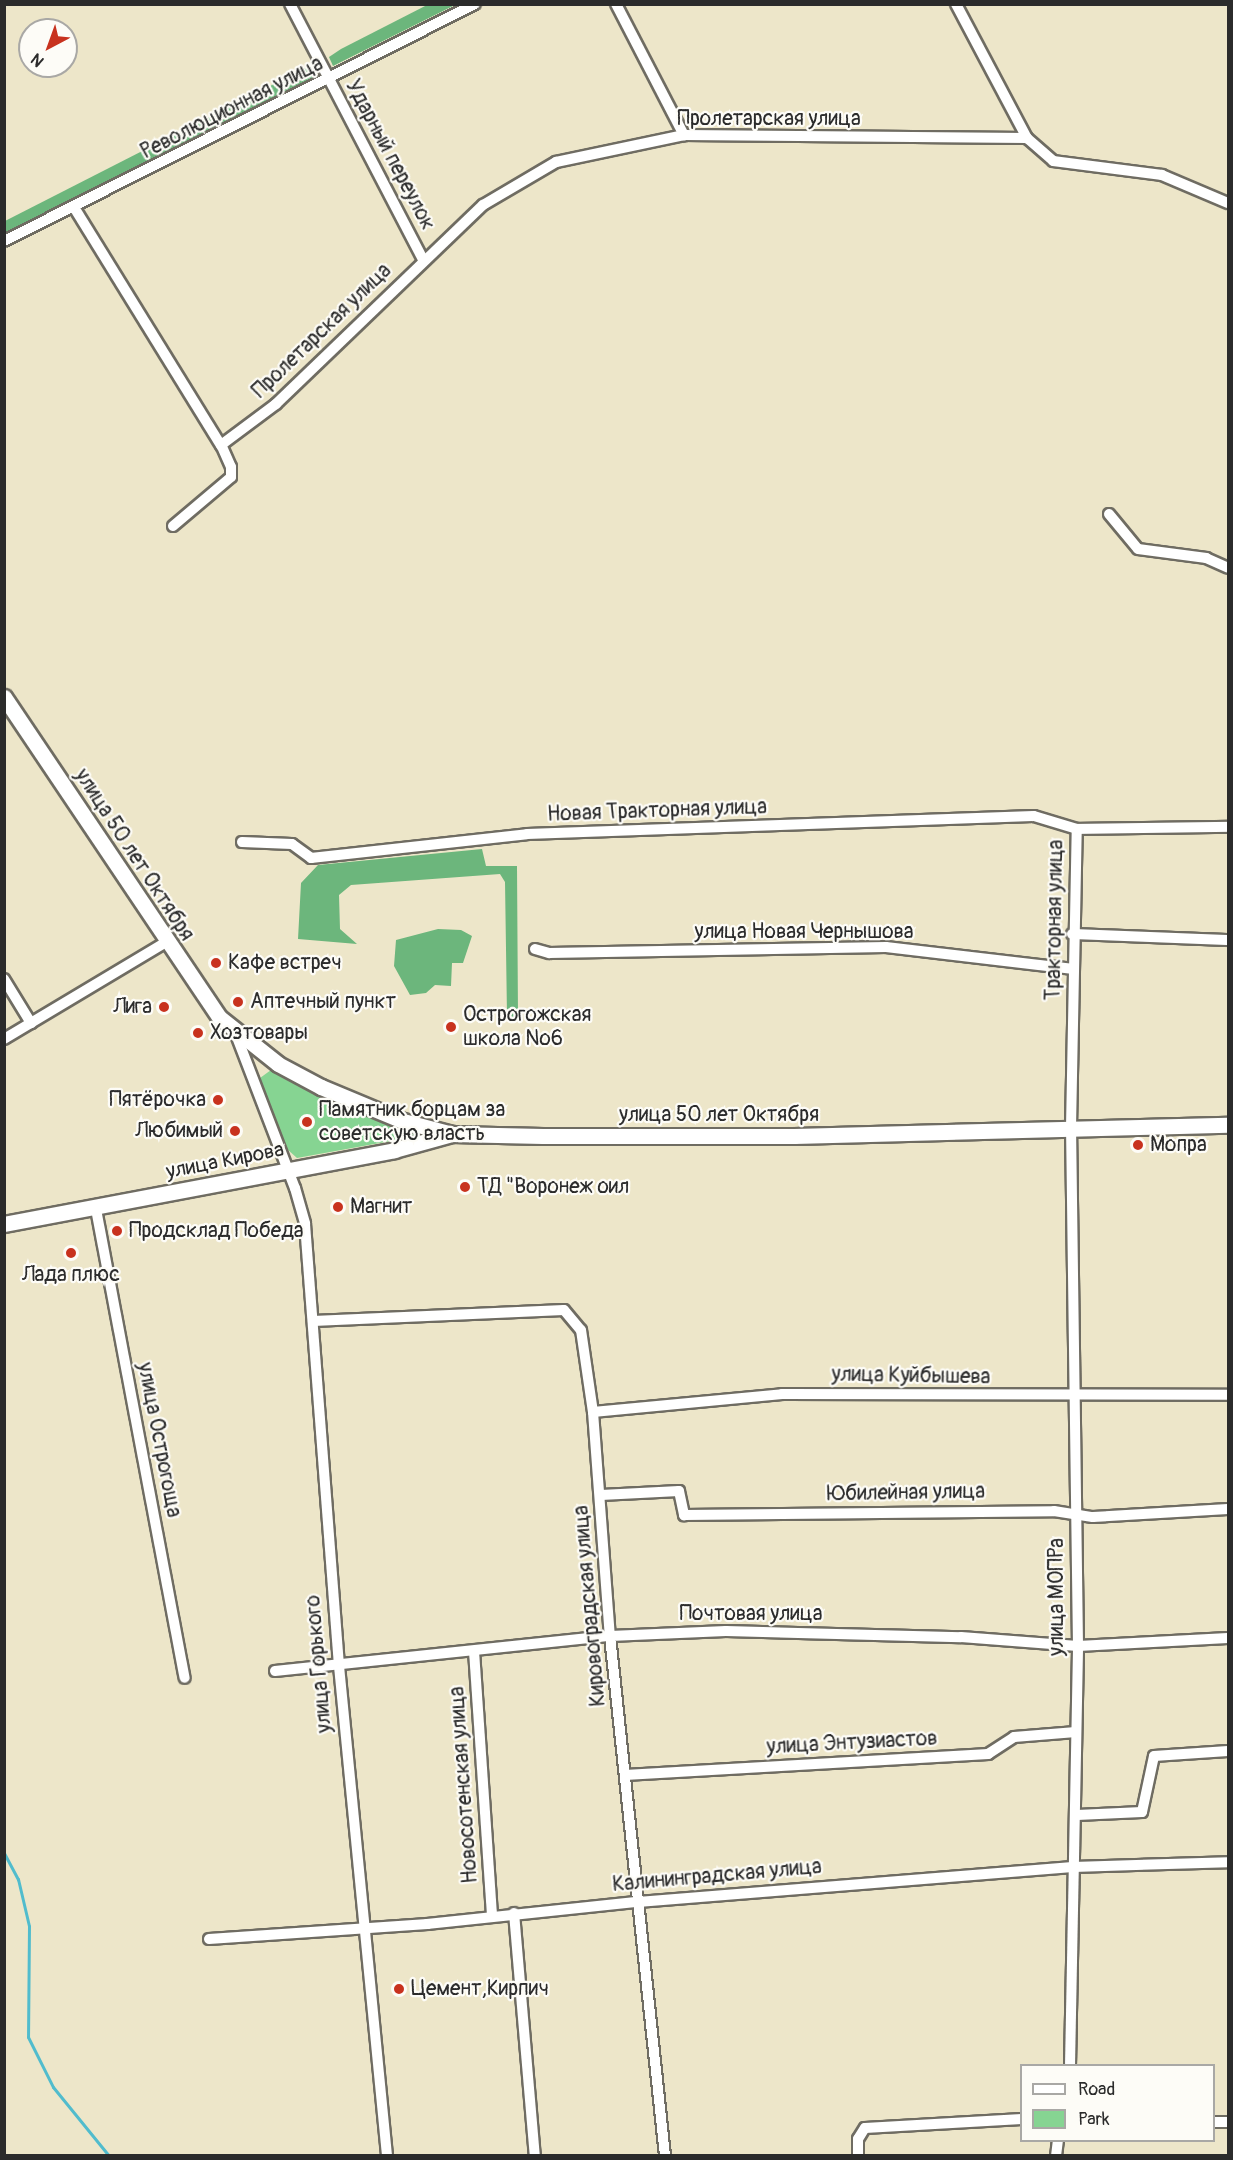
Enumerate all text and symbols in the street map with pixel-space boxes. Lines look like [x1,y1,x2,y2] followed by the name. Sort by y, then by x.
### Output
[18,18,78,78] north arrow
[27,49,48,71] text: N
[137,51,327,165] street label: Революционная улица
[340,75,440,235] street label: Ударный переулок
[677,106,861,132] street label: Пролетарская улица
[247,258,397,404] street label: Пролетарская улица
[69,764,199,946] street label: улица 50 лет Октября
[547,795,767,827] street label: Новая Тракторная улица
[1041,839,1069,1001] street label: Тракторная улица
[694,919,914,945] street label: улица Новая Чернышова
[228,950,342,976] place label: Кафе встреч
[209,956,223,970] marker: Кафе встреч
[250,989,396,1015] place label: Аптечный пункт
[113,994,152,1020] place label: Лига
[231,995,245,1009] marker: Аптечный пункт
[157,1000,171,1014] marker: Лига
[463,1002,591,1052] place label: Острогожская школа №6
[210,1020,308,1046] place label: Хозтовары
[444,1020,458,1034] marker: Острогожская школа №6
[191,1026,205,1040] marker: Хозтовары
[109,1087,206,1113] place label: Пятёрочка
[211,1093,225,1107] marker: Пятёрочка
[319,1097,505,1147] place label: Памятник борцам за советскую власть
[619,1102,819,1128] street label: улица 50 лет Октября
[300,1115,314,1129] marker: Памятник борцам за советскую власть
[135,1118,223,1144] place label: Любимый
[228,1124,242,1138] marker: Любимый
[1150,1132,1207,1158] place label: Мопра
[164,1137,286,1185] street label: улица Кирова
[1131,1138,1145,1152] marker: Мопра
[477,1174,629,1200] place label: ТД "Воронеж оил
[458,1180,472,1194] marker: ТД "Воронеж оил
[350,1194,412,1220] place label: Магнит
[331,1200,345,1214] marker: Магнит
[129,1218,304,1244] place label: Продсклад Победа
[110,1224,124,1238] marker: Продсклад Победа
[64,1246,78,1260] marker: Лада плюс
[22,1262,120,1288] place label: Лада плюс
[132,1360,186,1520] street label: улица Острогоща
[831,1362,991,1390] street label: улица Куйбышева
[827,1479,985,1507] street label: Юбилейная улица
[569,1504,611,1708] street label: Кировоградская улица
[1044,1538,1070,1656] street label: улица МОПРа
[300,1594,338,1734] street label: улица Горького
[679,1601,823,1627] street label: Почтовая улица
[445,1686,483,1884] street label: Новосотенская улица
[766,1726,938,1760] street label: улица Энтузиастов
[611,1854,823,1898] street label: Калининградская улица
[411,1976,549,2002] place label: Цемент,Кирпич
[392,1982,406,1996] marker: Цемент,Кирпич
[1020,2064,1215,2142] legend
[1078,2078,1115,2101] text: Road
[1078,2108,1110,2131] text: Park

